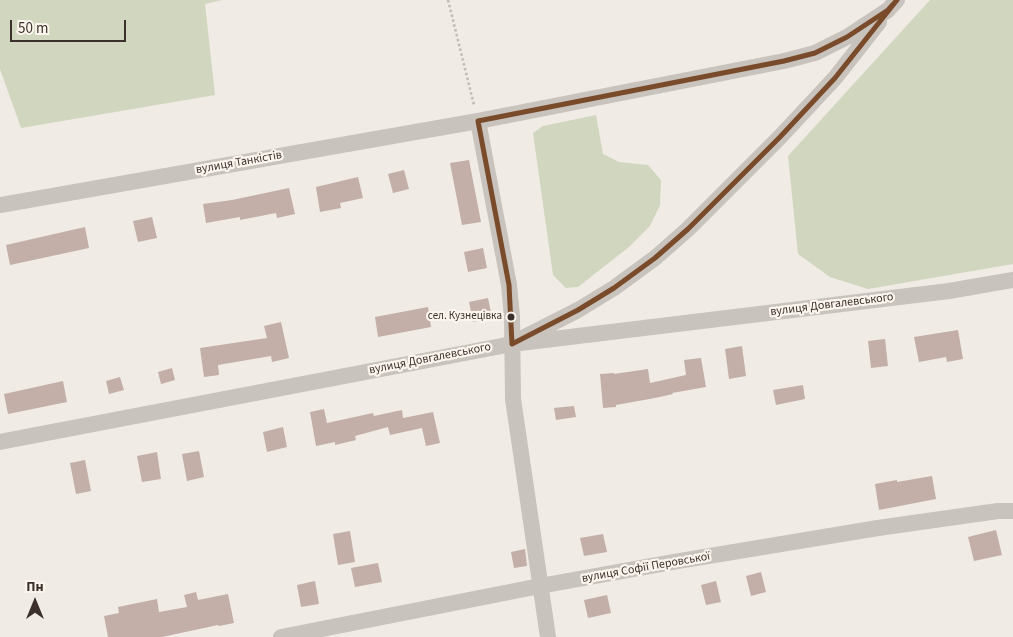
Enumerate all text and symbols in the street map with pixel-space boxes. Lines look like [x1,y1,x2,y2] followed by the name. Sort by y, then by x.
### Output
[12,10,129,42] scale bar
[18,18,48,39] text: 50 m
[195,148,283,178] street label: вулиця Танкістів
[770,290,894,320] street label: вулиця Довгалевського
[428,310,502,324] place label: сел. Кузнецівка
[506,312,516,322] marker: сел. Кузнецівка
[368,340,492,378] street label: вулиця Довгалевського
[581,550,711,586] street label: вулиця Софії Перовської
[10,577,60,627] north arrow
[26,577,44,597] text: Пн

